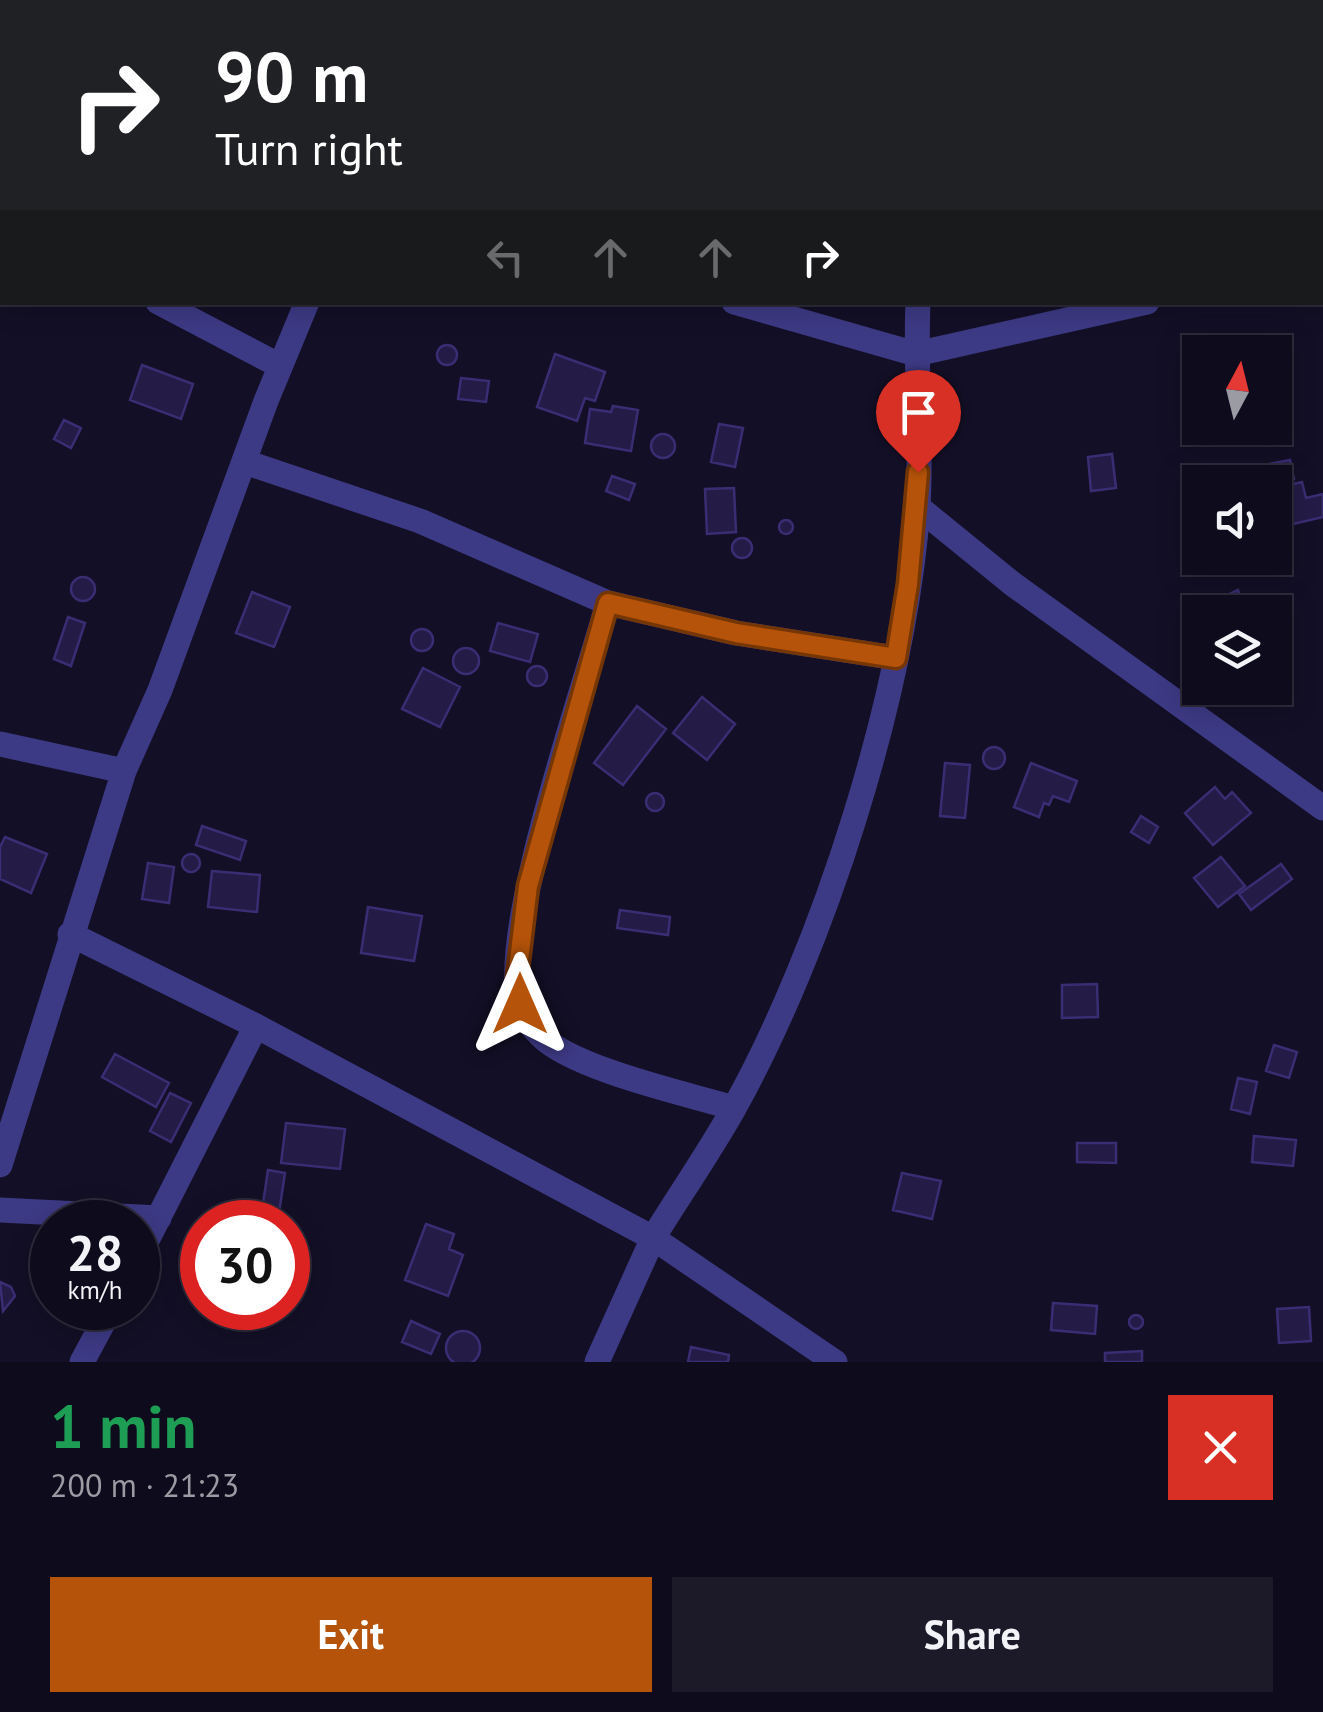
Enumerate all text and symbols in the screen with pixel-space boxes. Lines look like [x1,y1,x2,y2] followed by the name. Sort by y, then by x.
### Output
[215,31,368,121] text: 90 m
[50,40,180,170] icon: right
[215,119,403,177] text: Turn right
[478,230,533,285] icon: left
[583,230,638,285] icon: ahead
[688,230,743,285] icon: ahead
[793,230,848,285] icon: right
[1182,335,1292,445] north arrow
[1182,335,1292,705] map controls
[876,370,961,473] pin
[891,385,946,440] icon: arrive
[1182,465,1292,575] button: sound
[1182,595,1292,705] button: layers
[468,952,572,1056] position arrow
[180,1200,310,1330] speed limit sign: 30
[67,1220,123,1285] text: 28
[68,1274,122,1306] text: km/h
[50,1387,196,1465] text: 1 min
[1168,1395,1273,1500] button: close
[50,1464,239,1506] text: 200 m · 21:23
[50,1577,652,1692] button: Exit
[672,1577,1273,1692] button: Share

